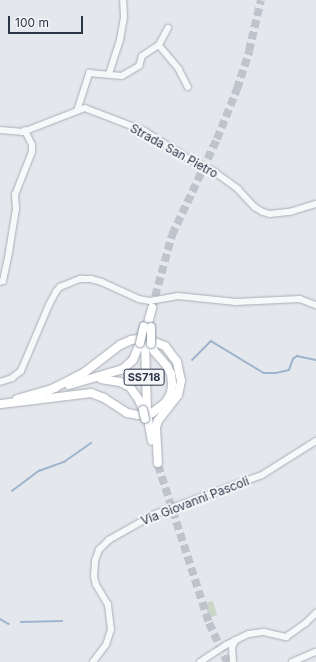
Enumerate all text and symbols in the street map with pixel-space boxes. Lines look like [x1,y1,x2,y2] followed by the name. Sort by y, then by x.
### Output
[10,8,85,34] scale bar
[15,15,49,30] text: 100 m
[128,121,220,181] street label: Strada San Pietro
[123,368,165,386] road number: SS718
[139,474,251,528] street label: Via Giovanni Pascoli

